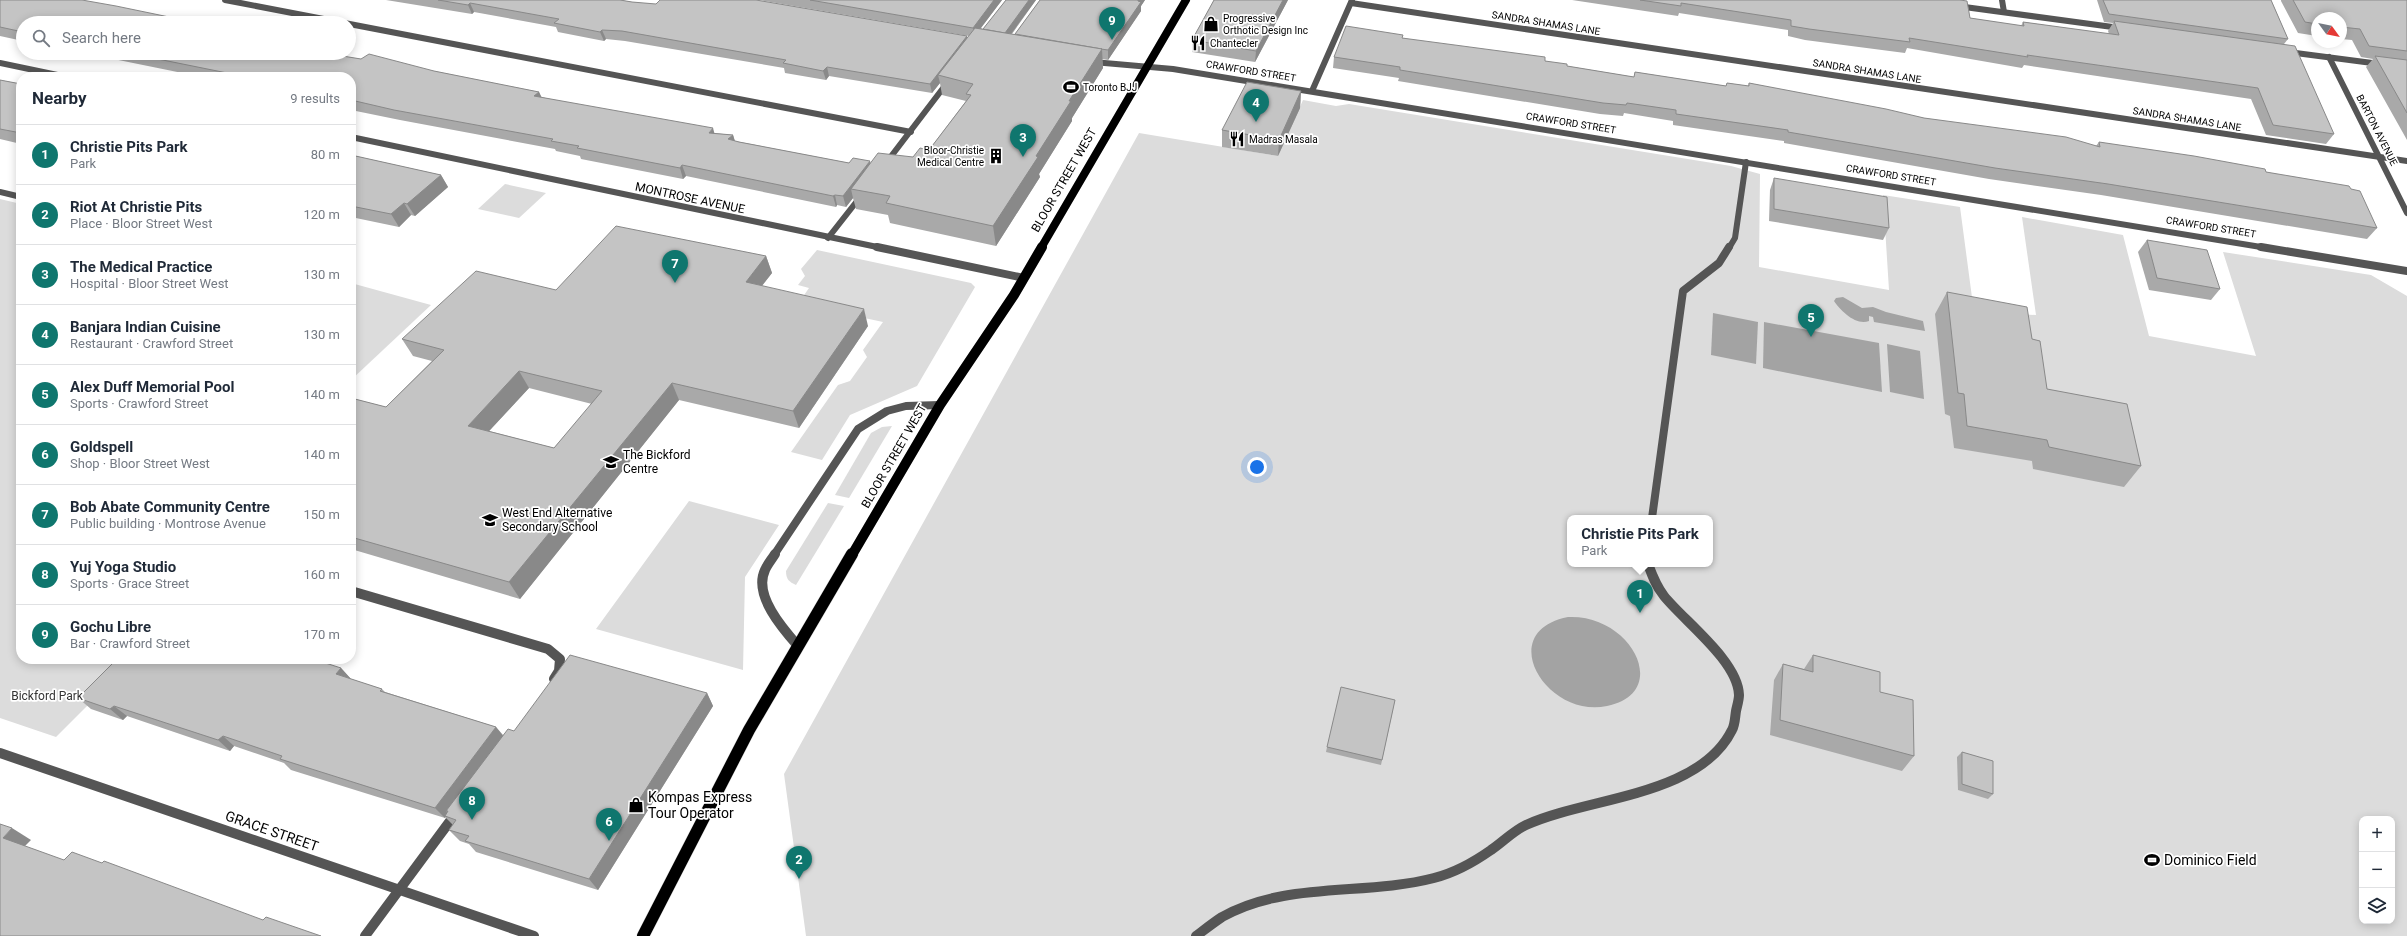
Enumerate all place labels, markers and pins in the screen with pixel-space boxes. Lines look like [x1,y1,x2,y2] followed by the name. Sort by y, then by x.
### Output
[1099,7,1125,40] pin: 9
[1223,13,1308,36] place label: Progressive Orthotic Design Inc
[1202,15,1220,33] shop icon: Progressive Orthotic Design Inc
[1189,34,1207,52] restaurant icon: Chantecler
[1210,38,1259,49] place label: Chantecler
[1062,78,1080,96] sports icon: Toronto BJJ
[1083,82,1137,93] place label: Toronto BJJ
[1243,89,1269,122] pin: 4
[1010,124,1036,157] pin: 3
[1228,130,1246,148] restaurant icon: Madras Masala
[1249,134,1318,145] place label: Madras Masala
[917,145,984,168] place label: Bloor-Christie Medical Centre
[987,147,1005,165] building icon: Bloor-Christie Medical Centre
[662,250,688,283] pin: 7
[1798,304,1824,337] pin: 5
[623,448,691,476] place label: The Bickford Centre
[602,453,620,471] school or university icon: The Bickford Centre
[502,506,612,534] place label: West End Alternative Secondary School
[481,511,499,529] school or university icon: West End Alternative Secondary School
[1627,580,1653,613] pin: 1
[459,787,485,820] pin: 8
[648,789,752,821] place label: Kompas Express Tour Operator
[627,796,645,814] shop icon: Kompas Express Tour Operator
[596,808,622,841] pin: 6
[786,846,812,879] pin: 2
[2143,851,2161,869] sports icon: Dominico Field
[2164,852,2257,868] place label: Dominico Field

